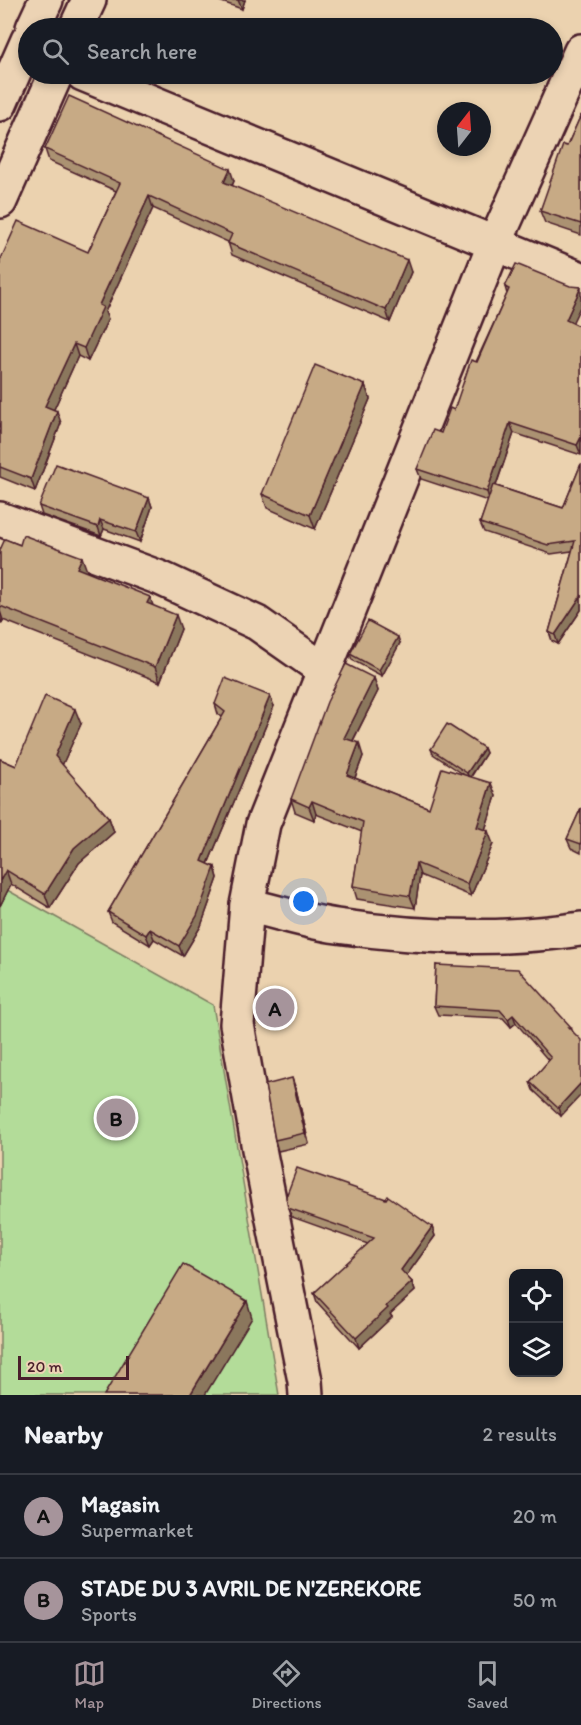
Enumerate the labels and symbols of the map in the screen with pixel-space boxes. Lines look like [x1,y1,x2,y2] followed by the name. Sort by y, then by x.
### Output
[437,102,491,156] north arrow
[289,887,318,916] your location
[256,986,294,1030] pin: A
[96,1096,136,1140] pin: B
[18,1353,129,1380] scale bar

